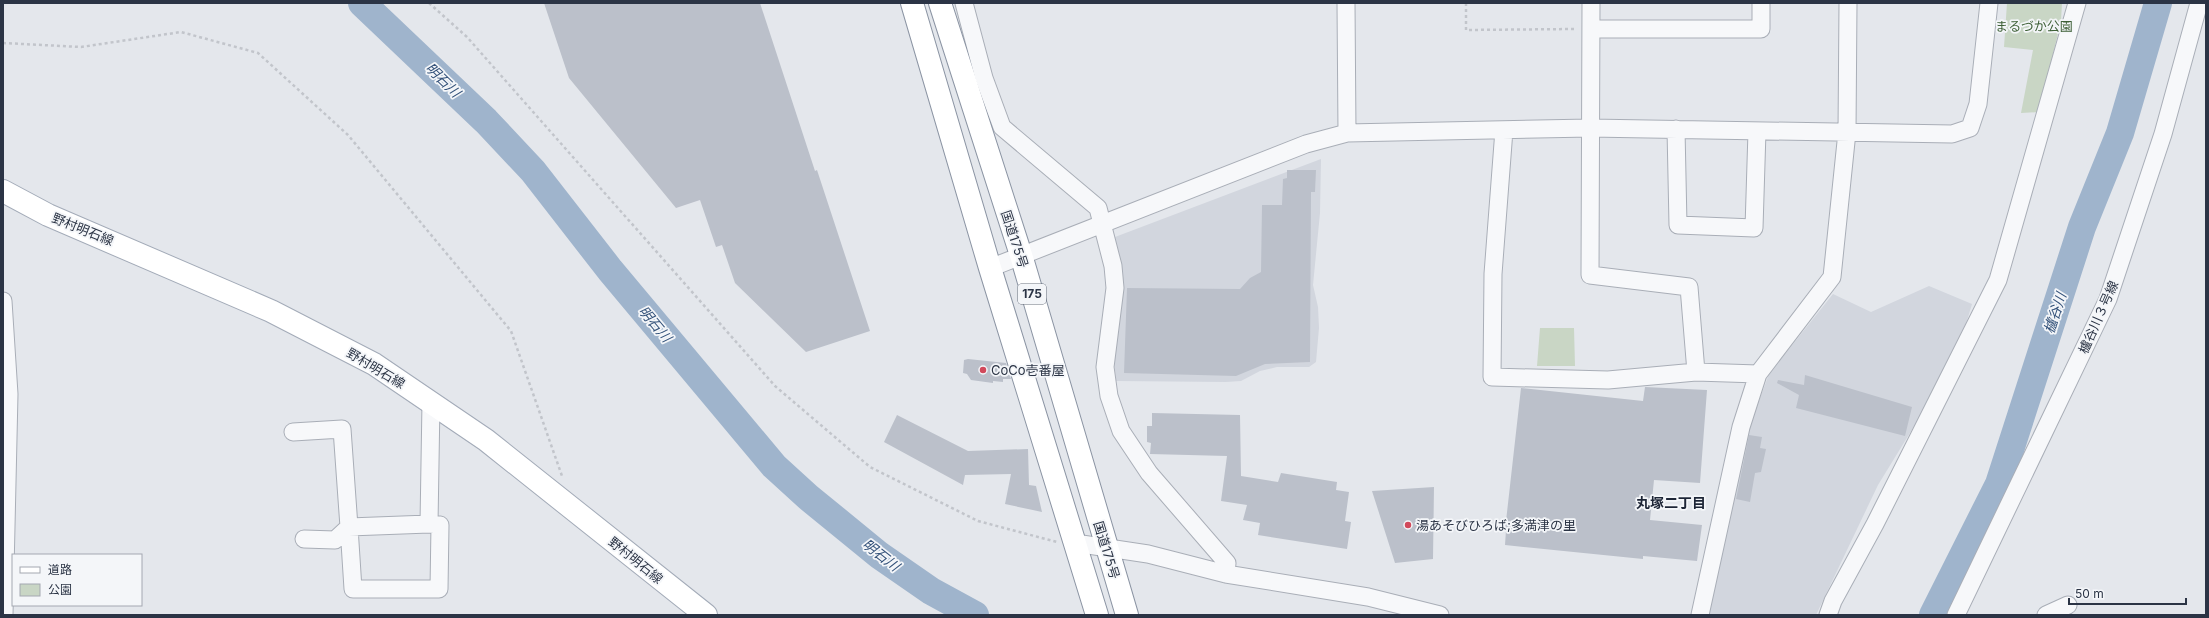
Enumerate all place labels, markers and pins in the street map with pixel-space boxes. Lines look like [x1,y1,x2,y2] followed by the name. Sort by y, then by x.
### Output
[991,362,1065,378] place label: CoCo壱番屋
[978,365,988,375] marker: CoCo壱番屋
[1416,517,1576,533] place label: 湯あそびひろば;多満津の里
[1403,520,1413,530] marker: 湯あそびひろば;多満津の里

